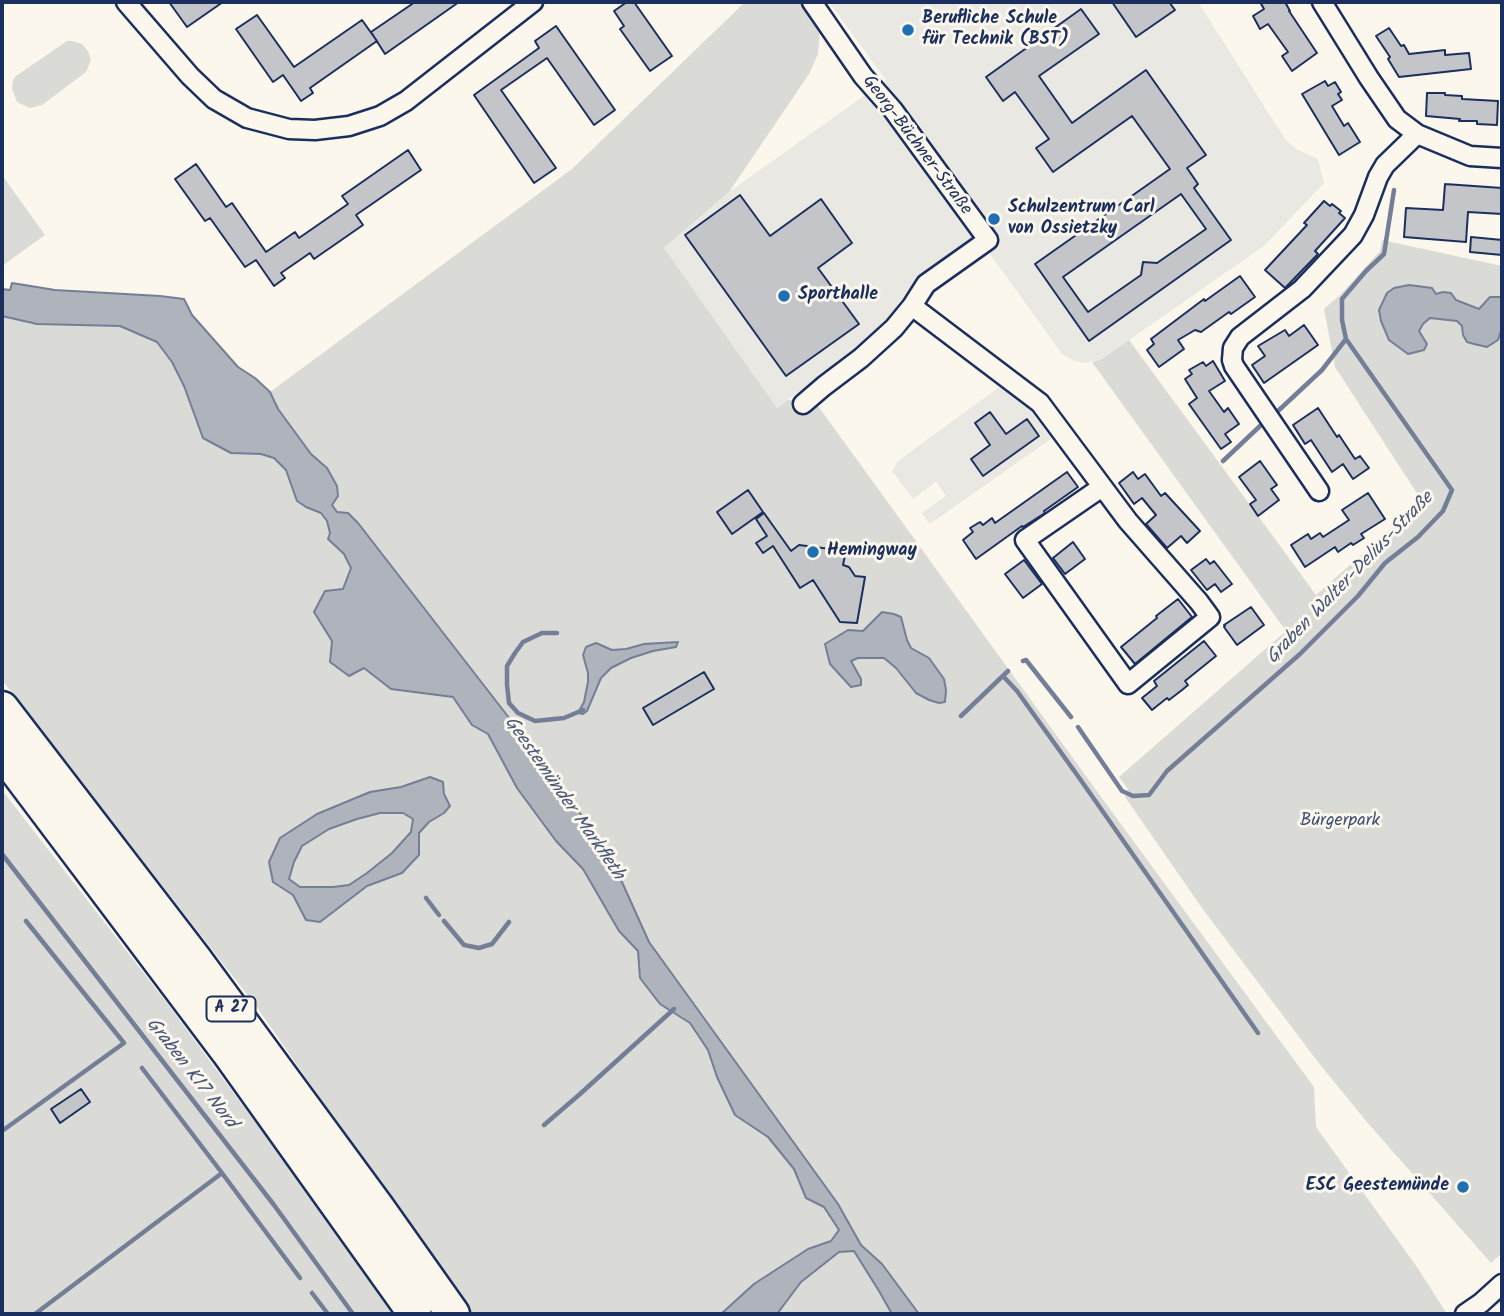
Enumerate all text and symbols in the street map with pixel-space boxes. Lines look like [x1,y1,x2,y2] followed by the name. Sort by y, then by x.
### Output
[922,9,1069,52] place label: Berufliche Schule für Technik (BST)
[900,22,916,38] marker: Berufliche Schule für Technik (BST)
[856,72,976,220] street label: Georg-Büchner-Straße
[1008,198,1154,241] place label: Schulzentrum Carl von Ossietzky
[986,211,1002,227] marker: Schulzentrum Carl von Ossietzky
[798,285,878,307] place label: Sporthalle
[776,288,792,304] marker: Sporthalle
[1263,488,1439,670] water label: Graben Walter-Delius-Straße
[827,541,917,563] place label: Hemingway
[805,544,821,560] marker: Hemingway
[498,713,628,885] water label: Geestemünder Markfleth
[1300,811,1380,833] park label: Bürgerpark
[206,996,256,1021] road number: A 27
[140,1014,240,1134] water label: Graben K17 Nord
[1306,1176,1449,1198] place label: ESC Geestemünde
[1455,1179,1471,1195] marker: ESC Geestemünde

